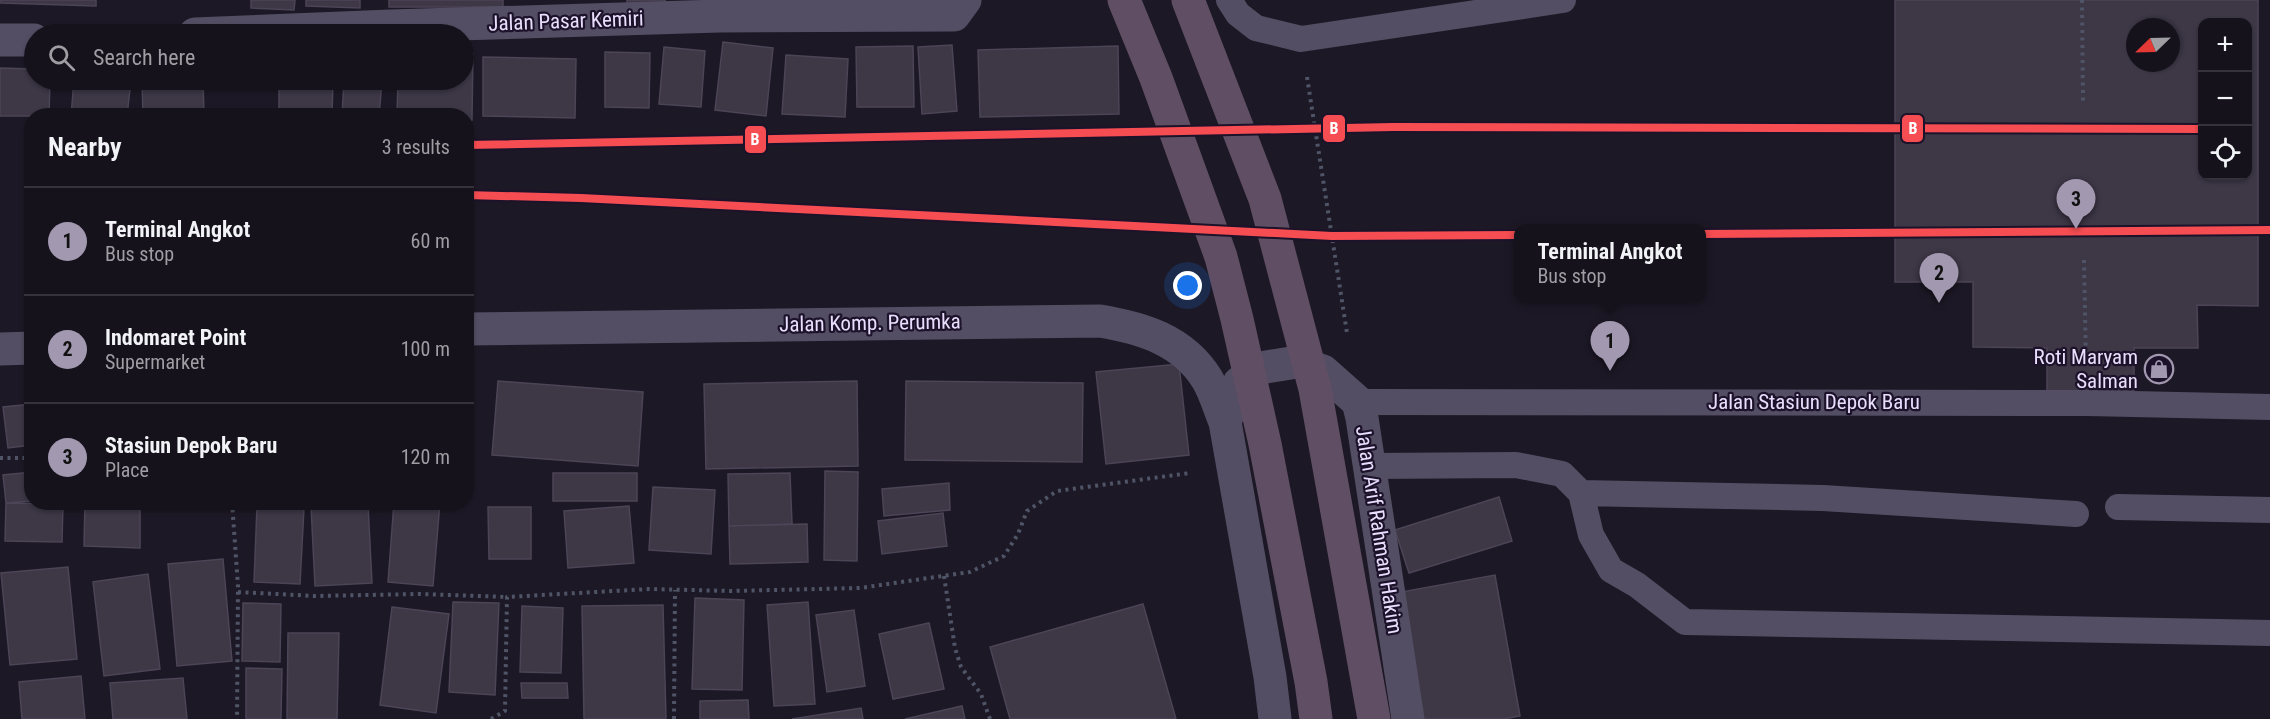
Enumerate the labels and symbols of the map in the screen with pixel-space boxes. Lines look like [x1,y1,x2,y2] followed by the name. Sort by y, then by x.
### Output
[488,6,644,36] street label: Jalan Pasar Kemiri
[2126,18,2180,72] north arrow
[1322,114,1346,143] line badge: B
[1901,114,1924,143] line badge: B
[1330,119,1339,138] text: B
[1909,119,1918,138] text: B
[744,125,767,154] line badge: B
[751,130,760,149] text: B
[2056,180,2096,229] pin: 3
[1920,254,1958,303] pin: 2
[1173,271,1202,300] your location
[779,309,961,337] street label: Jalan Komp. Perumka
[1590,322,1630,371] pin: 1
[2033,345,2138,393] place label: Roti Maryam Salman
[2143,353,2175,385] shop icon: Roti Maryam Salman
[1708,390,1920,414] street label: Jalan Stasiun Depok Baru
[1351,424,1407,636] street label: Jalan Arif Rahman Hakim

